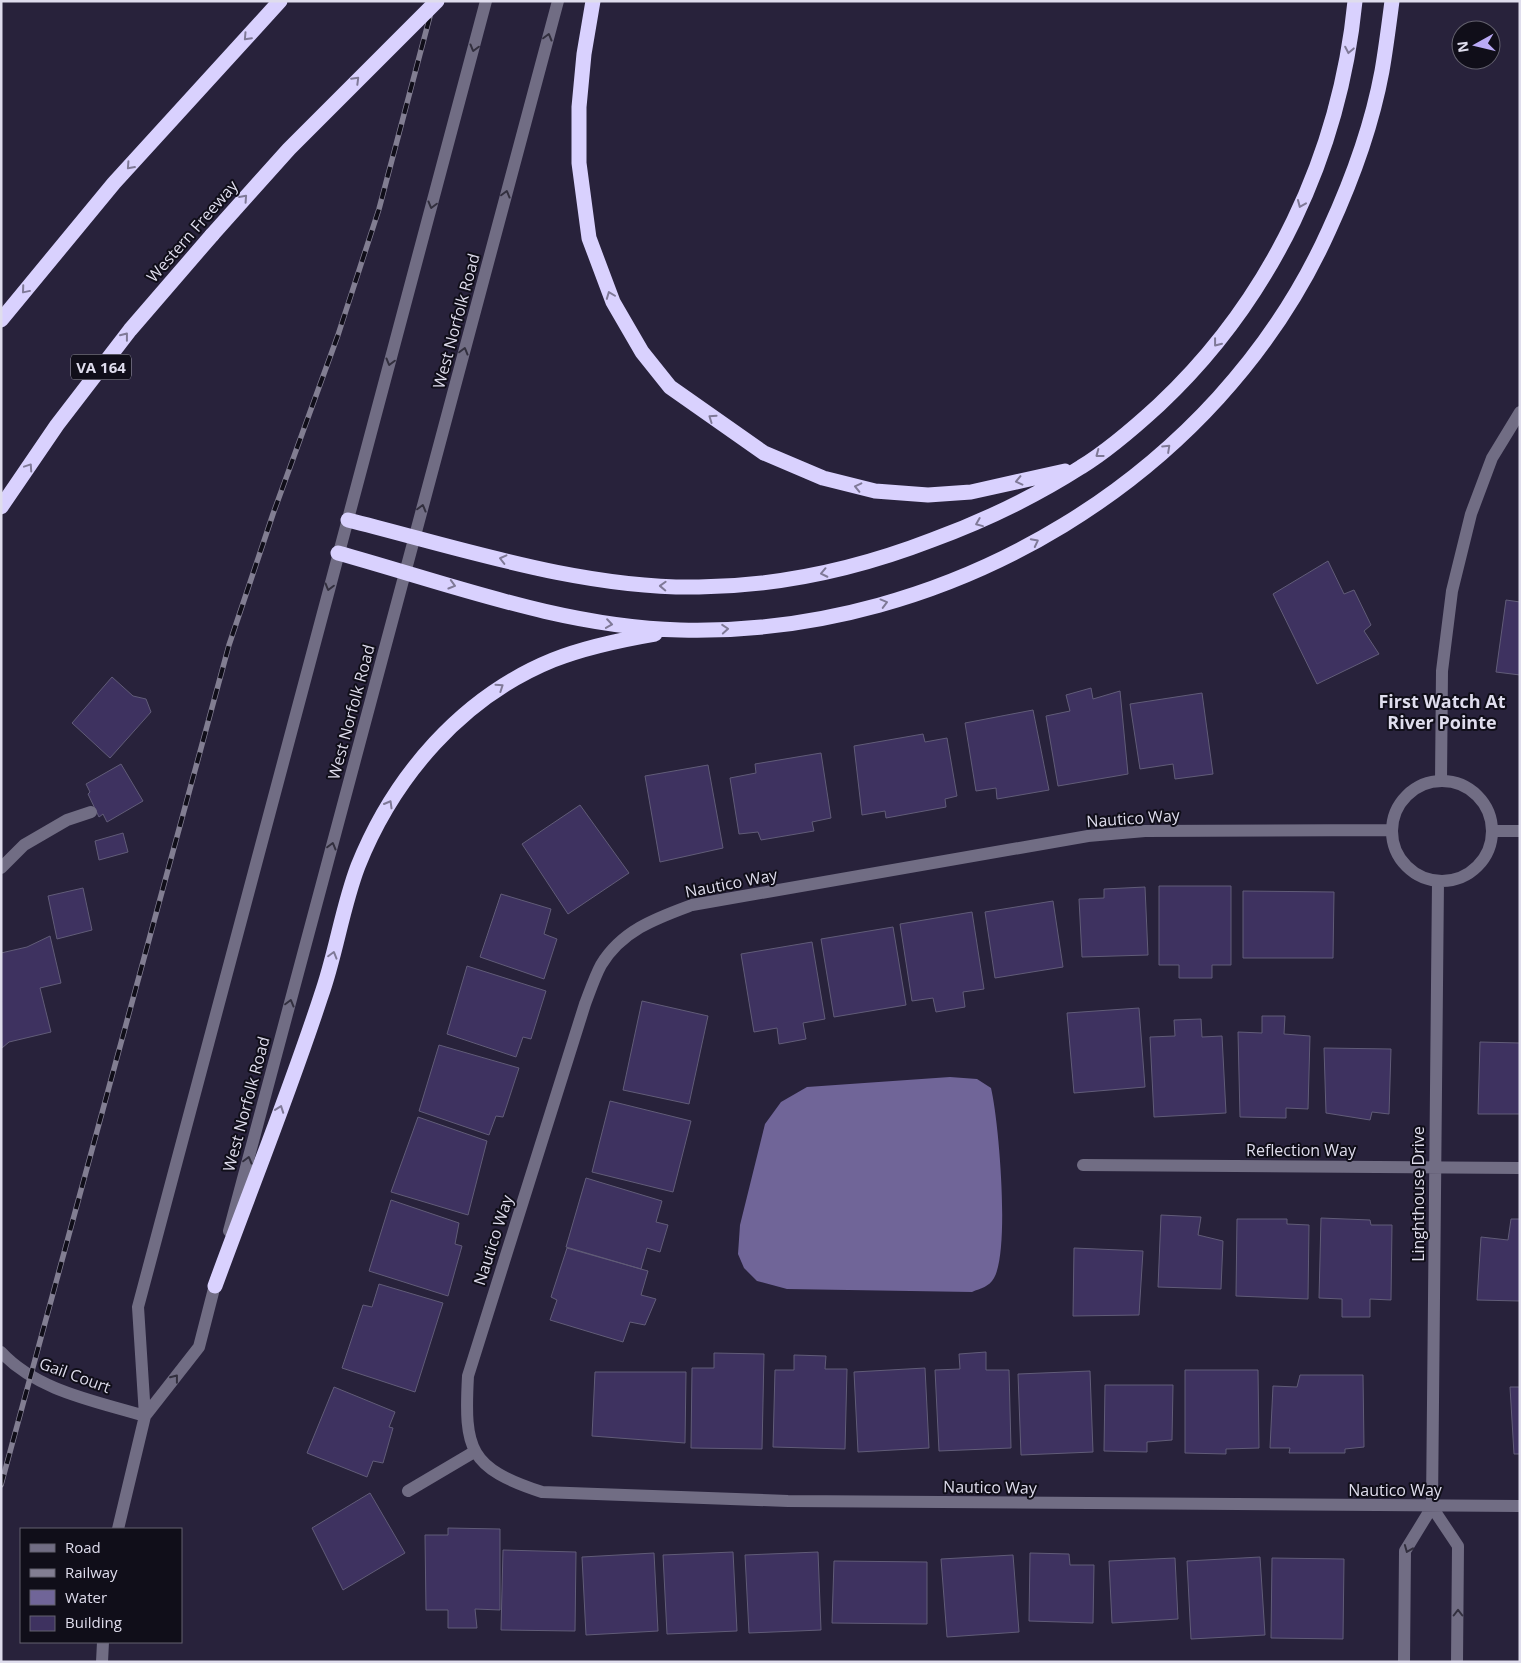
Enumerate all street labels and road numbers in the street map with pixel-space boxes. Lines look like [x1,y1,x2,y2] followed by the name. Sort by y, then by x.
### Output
[141,174,243,287] street label: Western Freeway
[427,251,485,391] street label: West Norfolk Road
[71,354,131,380] road number: VA 164
[322,642,380,782] street label: West Norfolk Road
[1086,804,1181,832] street label: Nautico Way
[683,863,780,903] street label: Nautico Way
[217,1034,275,1174] street label: West Norfolk Road
[1407,1126,1429,1262] street label: Linghthouse Drive
[1246,1139,1357,1161] street label: Reflection Way
[468,1191,518,1288] street label: Nautico Way
[36,1352,114,1398] street label: Gail Court
[943,1475,1038,1499] street label: Nautico Way
[1348,1479,1443,1501] street label: Nautico Way

